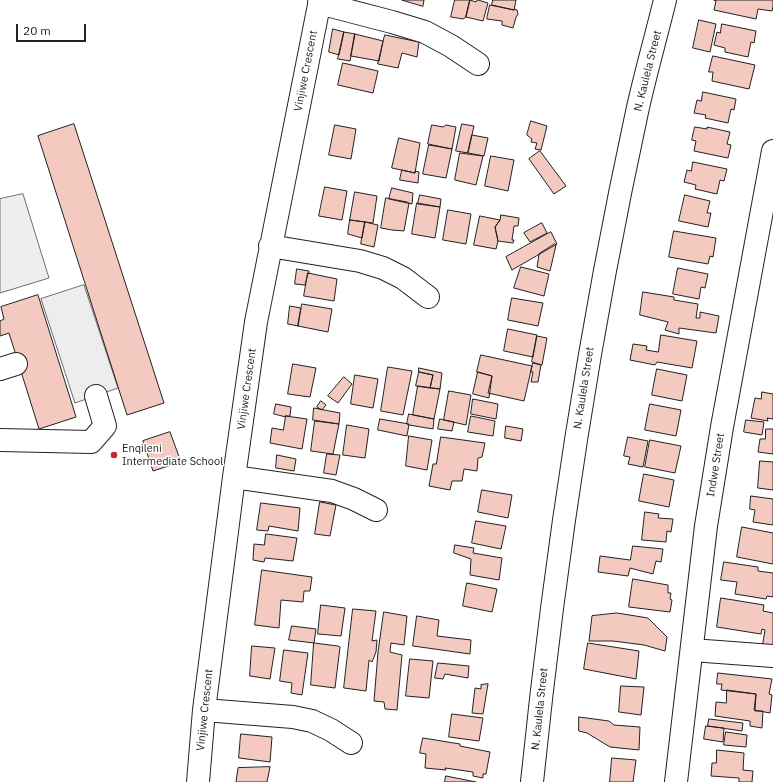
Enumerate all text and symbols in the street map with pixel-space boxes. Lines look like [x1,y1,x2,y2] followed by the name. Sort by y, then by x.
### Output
[18,16,88,42] scale bar
[23,23,51,38] text: 20 m
[292,29,320,113] street label: Vinjiwe Crescent
[632,29,664,113] street label: N. Kaulela Street
[571,346,597,430] street label: N. Kaulela Street
[235,347,259,431] street label: Vinjiwe Crescent
[704,432,728,498] street label: Indwe Street
[122,442,223,468] place label: Enqileni Intermediate School
[109,450,119,460] marker: Enqileni Intermediate School
[529,667,551,751] street label: N. Kaulela Street
[194,669,216,751] street label: Vinjiwe Crescent

